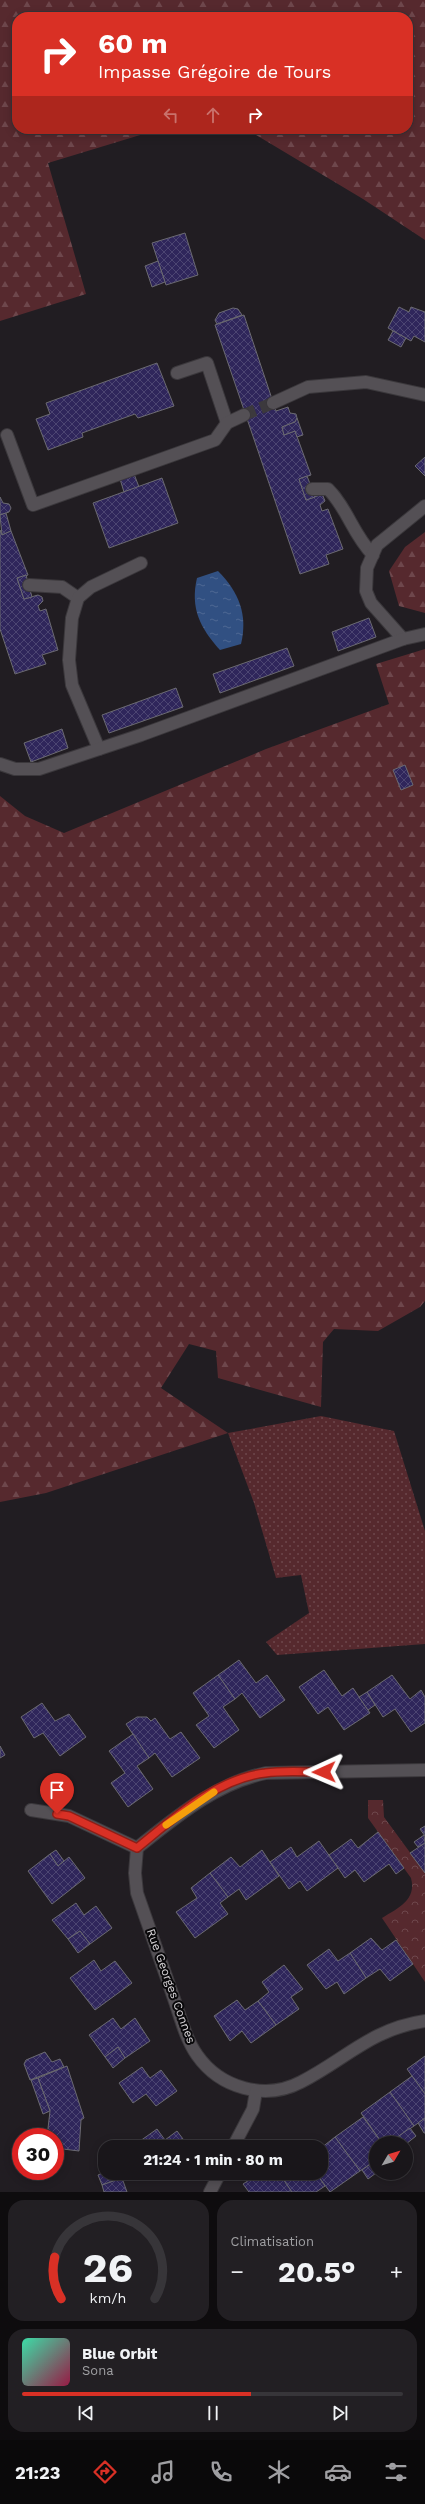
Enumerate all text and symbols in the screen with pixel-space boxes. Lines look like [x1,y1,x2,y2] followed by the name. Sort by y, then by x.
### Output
[98,27,168,60] text: 60 m
[32,28,84,80] icon: right
[98,61,331,82] text: Impasse Grégoire de Tours
[160,104,182,126] icon: left
[202,104,224,126] icon: ahead
[244,104,266,126] icon: right
[303,1751,345,1793] position arrow
[40,1773,74,1814] pin
[46,1779,68,1801] icon: arrive
[144,1927,198,2045] street label: Rue Georges Connes
[12,2128,64,2180] speed limit sign: 30
[369,2136,413,2180] north arrow
[369,2136,413,2180] map controls
[143,2151,283,2169] text: 21:24 · 1 min · 80 m
[231,2234,314,2249] text: Climatisation
[83,2242,133,2291] text: 26
[278,2254,356,2289] text: 20.5°
[231,2259,244,2284] text: −
[390,2259,403,2284] text: +
[90,2289,127,2305] text: km/h
[82,2345,157,2363] text: Blue Orbit
[82,2363,114,2378] text: Sona
[75,2402,97,2424] icon: previous
[202,2402,224,2424] icon: pause
[329,2402,351,2424] icon: next
[91,2458,119,2486] icon: directions
[149,2458,177,2486] icon: music
[207,2458,235,2486] icon: phone
[265,2458,293,2486] icon: climate
[324,2458,352,2486] icon: car
[382,2458,410,2486] icon: filters
[15,2462,60,2483] text: 21:23

